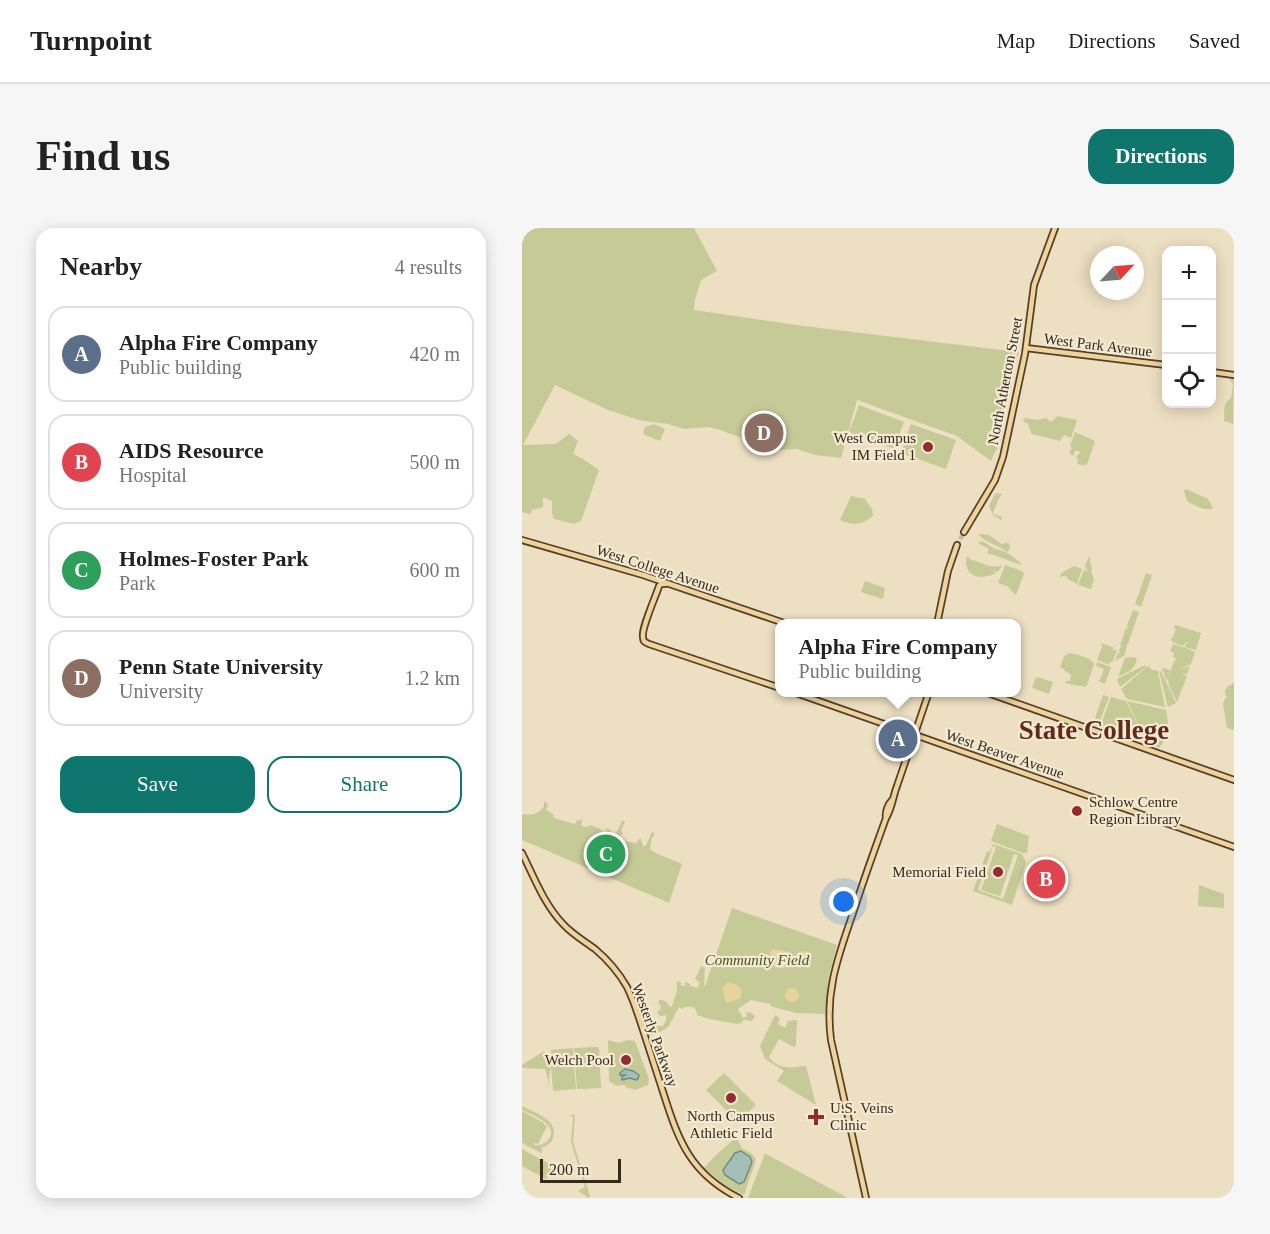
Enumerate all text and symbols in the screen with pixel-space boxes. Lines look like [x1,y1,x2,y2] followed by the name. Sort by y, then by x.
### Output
[30,25,152,56] text: Turnpoint
[997,29,1035,53] text: Map
[1068,29,1156,53] text: Directions
[1189,29,1240,53] text: Saved
[1088,129,1234,184] button: Directions
[36,133,170,179] text: Find us
[1090,246,1144,300] north arrow
[1162,246,1216,408] map controls
[1162,246,1216,300] button: +
[60,252,142,281] text: Nearby
[395,256,462,278] text: 4 results
[1162,300,1216,354] button: −
[985,315,1025,446] street label: North Atherton Street
[119,330,318,355] text: Alpha Fire Company
[1043,330,1154,360] street label: West Park Avenue
[74,343,89,365] text: A
[409,343,460,365] text: 420 m
[1162,354,1216,408] button: locate
[119,356,242,378] text: Public building
[744,410,784,456] pin: D
[833,430,916,463] place label: West Campus IM Field 1
[119,438,263,463] text: AIDS Resource
[921,440,935,454] marker: West Campus IM Field 1
[75,451,88,473] text: B
[409,451,460,473] text: 500 m
[119,464,187,486] text: Hospital
[594,542,722,597] street label: West College Avenue
[119,546,309,571] text: Holmes-Foster Park
[74,559,89,581] text: C
[409,559,460,581] text: 600 m
[119,572,156,594] text: Park
[775,619,1021,697] popup
[799,634,997,659] text: Alpha Fire Company
[119,654,323,679] text: Penn State University
[799,660,921,682] text: Public building
[74,667,89,689] text: D
[404,667,460,689] text: 1.2 km
[119,680,203,702] text: University
[1019,715,1169,745] district label: State College
[878,716,917,762] pin: A
[944,726,1067,782] street label: West Beaver Avenue
[60,756,255,813] button: Save
[267,756,462,813] button: Share
[1089,794,1182,827] place label: Schlow Centre Region Library
[1070,804,1084,818] marker: Schlow Centre Region Library
[586,832,626,876] pin: C
[1026,856,1066,902] pin: B
[892,864,986,880] place label: Memorial Field
[991,865,1005,879] marker: Memorial Field
[829,887,858,916] your location
[705,952,810,968] park label: Community Field
[629,981,681,1089] street label: Westerly Parkway
[545,1052,614,1068] place label: Welch Pool
[619,1053,633,1067] marker: Welch Pool
[724,1091,738,1105] marker: North Campus Athletic Field
[830,1100,894,1133] place label: U.S. Veins Clinic
[687,1108,775,1141] place label: North Campus Athletic Field
[807,1108,825,1126] marker: U.S. Veins Clinic
[540,1156,621,1184] scale bar
[549,1161,589,1178] text: 200 m

